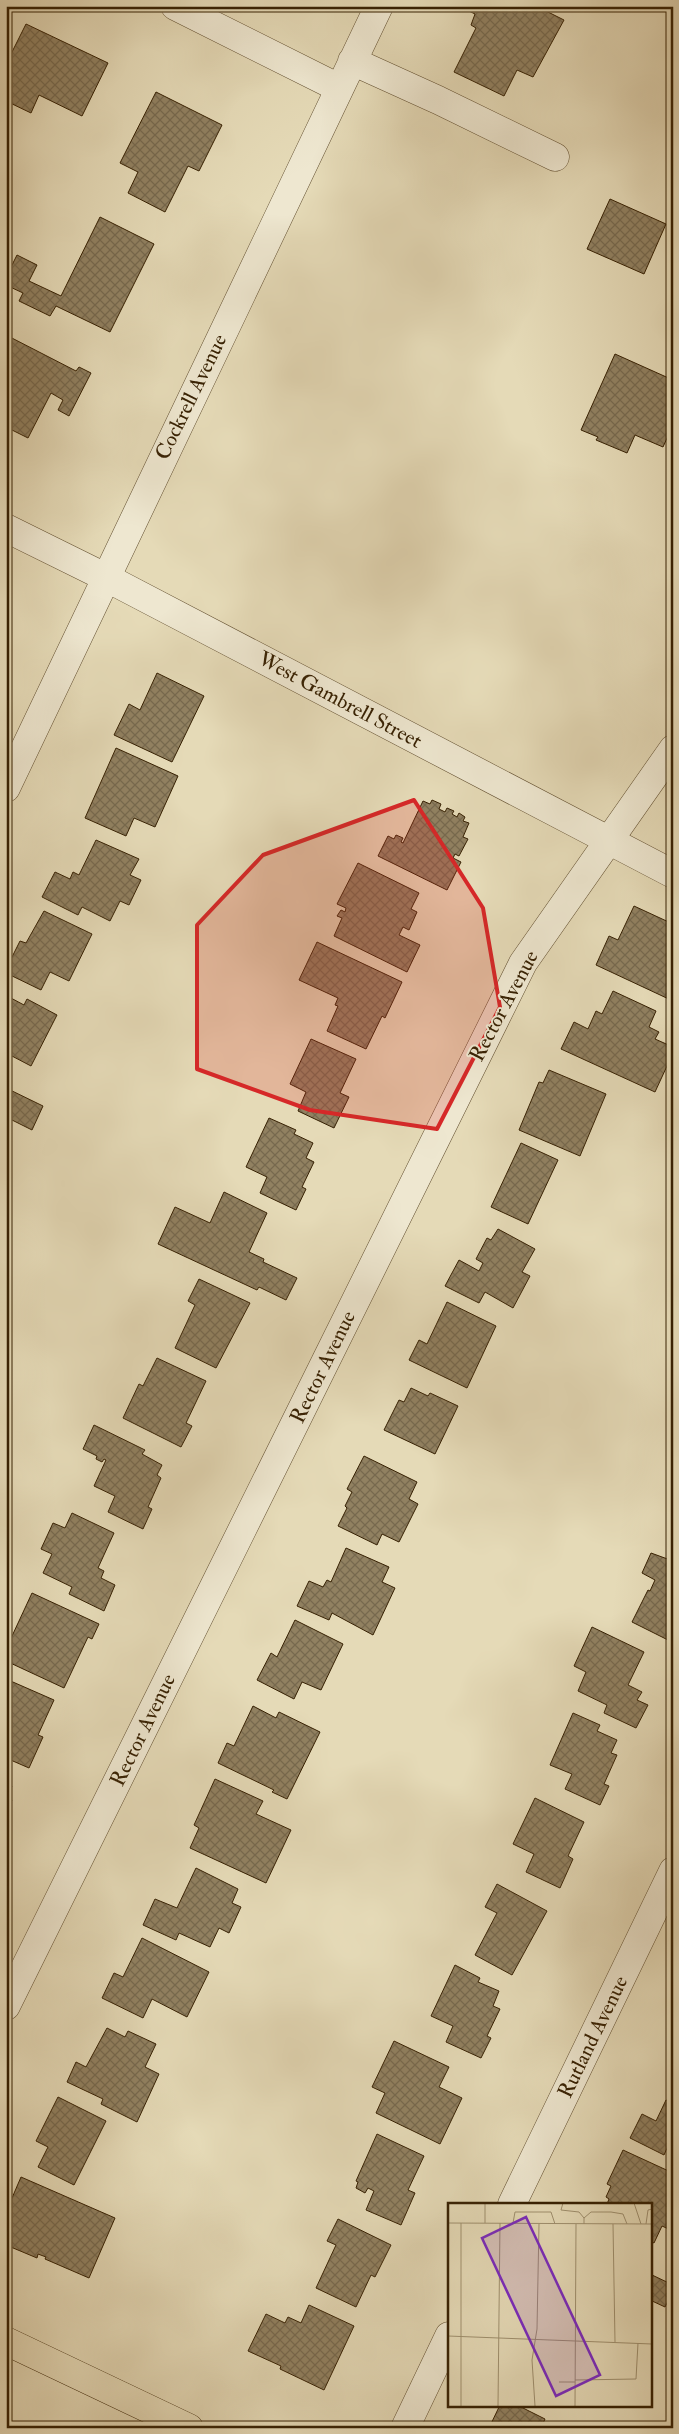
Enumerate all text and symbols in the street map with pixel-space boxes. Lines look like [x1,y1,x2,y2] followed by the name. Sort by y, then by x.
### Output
[149,330,233,464] street label: Cockrell Avenue
[253,645,427,755] street label: West Gambrell Street
[463,946,545,1066] street label: Rector Avenue
[284,1306,362,1428] street label: Rector Avenue
[104,1669,182,1791] street label: Rector Avenue
[552,1971,634,2103] street label: Rutland Avenue
[448,2203,652,2406] inset map

